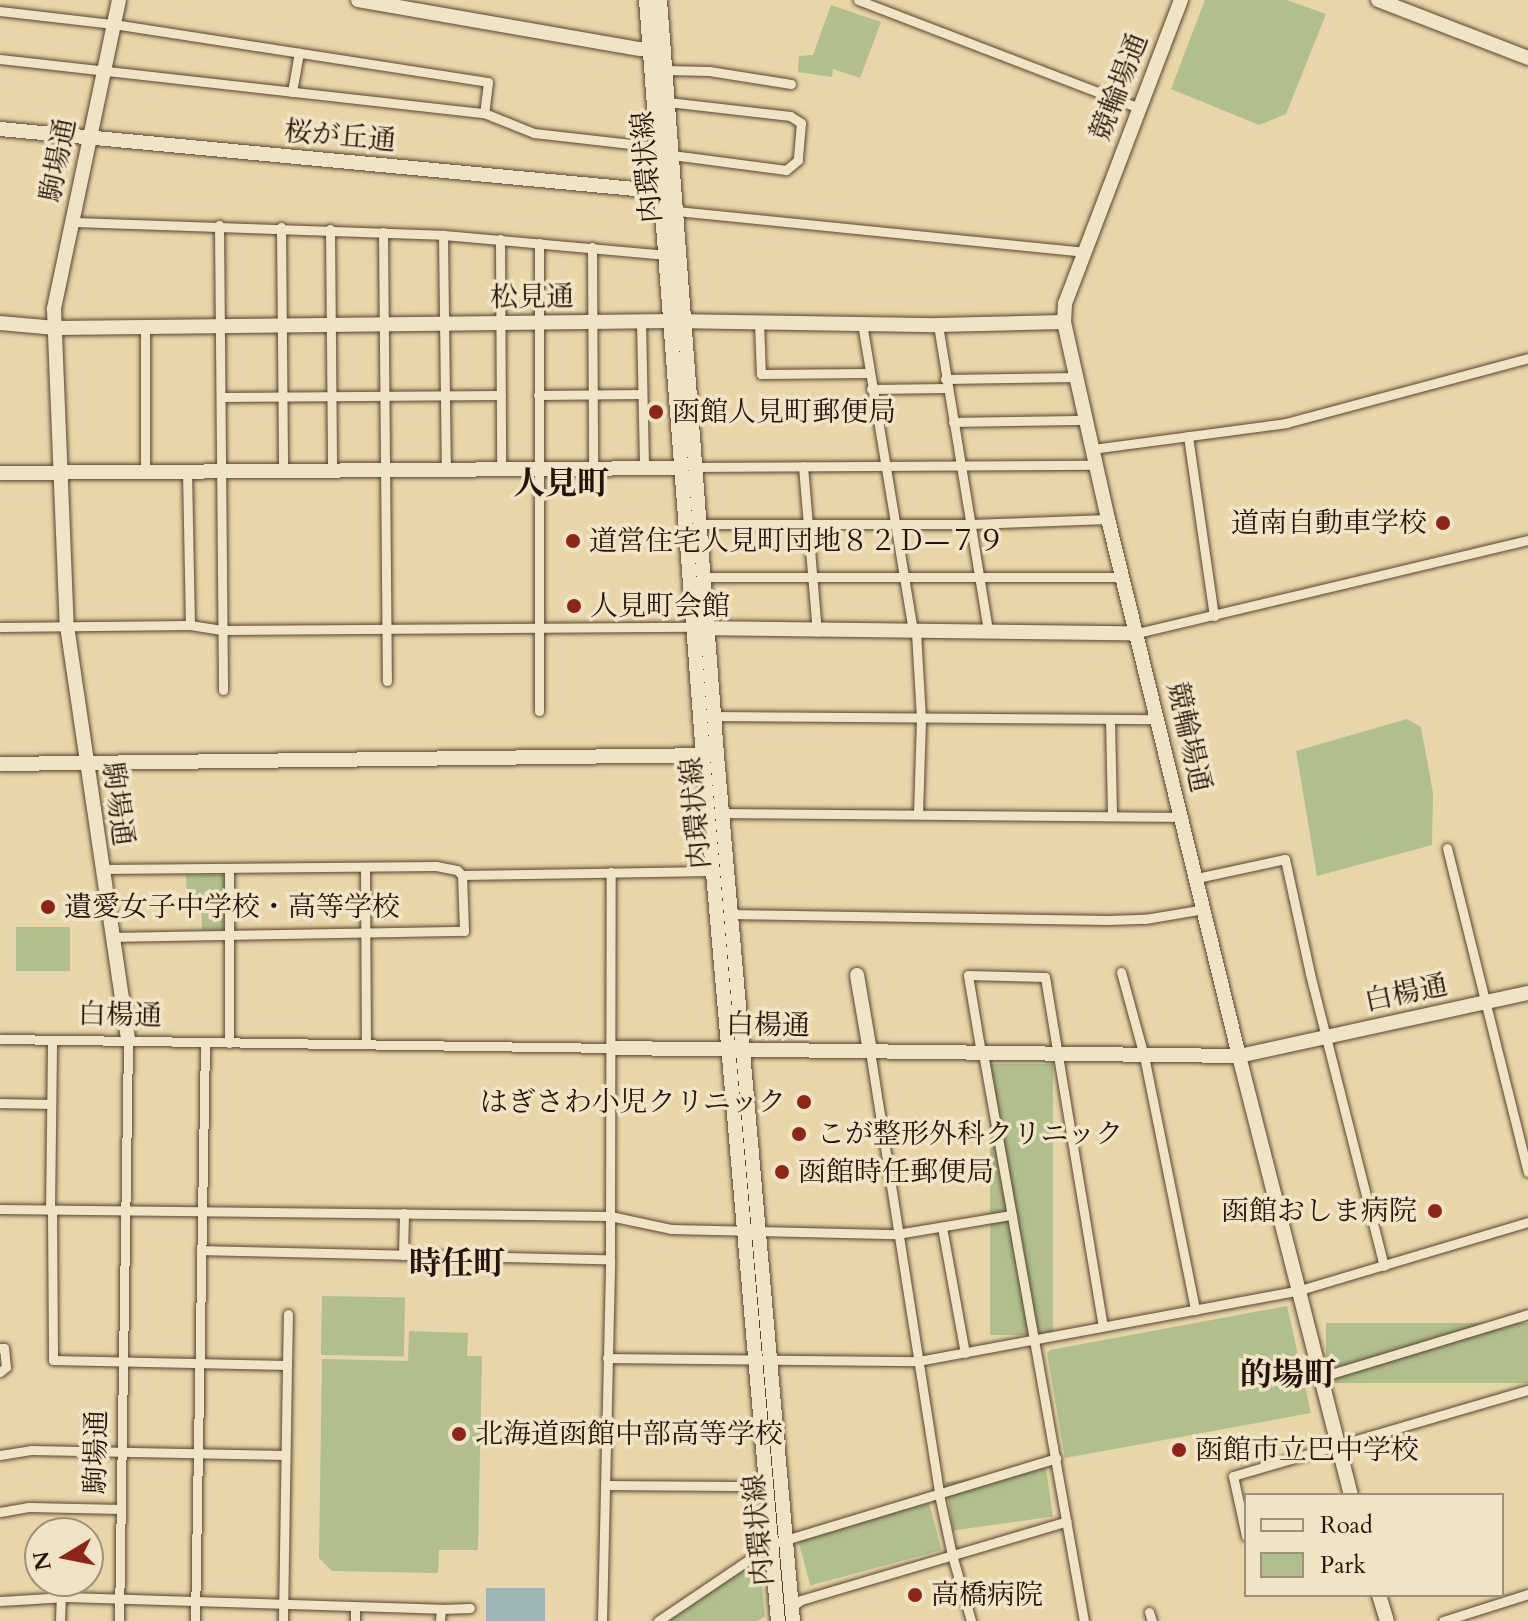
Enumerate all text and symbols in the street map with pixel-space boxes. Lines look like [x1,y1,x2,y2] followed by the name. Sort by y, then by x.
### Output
[1083,29,1155,145] street label: 競輪場通
[625,110,669,224] street label: 内環状線
[283,114,397,158] street label: 桜が丘通
[33,116,83,204] street label: 駒場通
[490,279,574,315] street label: 松見通
[672,395,896,429] place label: 函館人見町郵便局
[647,403,665,421] marker: 函館人見町郵便局
[513,465,609,503] district label: 人見町
[1231,506,1427,540] place label: 道南自動車学校
[1434,514,1452,532] marker: 道南自動車学校
[589,524,1005,558] place label: 道営住宅人見町団地８２Ｄ―７９
[564,532,582,550] marker: 道営住宅人見町団地８２Ｄ―７９
[590,589,730,623] place label: 人見町会館
[565,597,583,615] marker: 人見町会館
[1160,679,1218,795] street label: 競輪場通
[674,756,718,870] street label: 内環状線
[96,760,140,848] street label: 駒場通
[64,890,400,924] place label: 遺愛女子中学校・高等学校
[39,898,57,916] marker: 遺愛女子中学校・高等学校
[1361,968,1451,1018] street label: 白楊通
[78,997,162,1033] street label: 白楊通
[726,1007,810,1043] street label: 白楊通
[478,1085,786,1119] place label: はぎさわ小児クリニック
[793,1091,815,1113] marker: はぎさわ小児クリニック
[817,1117,1125,1151] place label: こが整形外科クリニック
[788,1123,810,1145] marker: こが整形外科クリニック
[798,1155,994,1189] place label: 函館時任郵便局
[773,1163,791,1181] marker: 函館時任郵便局
[1221,1194,1417,1228] place label: 函館おしま病院
[1424,1200,1446,1222] marker: 函館おしま病院
[409,1245,505,1283] district label: 時任町
[1240,1356,1336,1394] district label: 的場町
[78,1410,114,1494] street label: 駒場通
[475,1417,783,1451] place label: 北海道函館中部高等学校
[450,1425,468,1443] marker: 北海道函館中部高等学校
[1195,1433,1419,1467] place label: 函館市立巴中学校
[1170,1441,1188,1459] marker: 函館市立巴中学校
[737,1473,781,1587] street label: 内環状線
[1244,1493,1504,1597] legend
[1320,1509,1373,1542] text: Road
[24,1517,104,1597] north arrow
[26,1549,59,1573] text: N
[1320,1549,1366,1582] text: Park
[931,1578,1043,1612] place label: 高橋病院
[906,1586,924,1604] marker: 高橋病院

